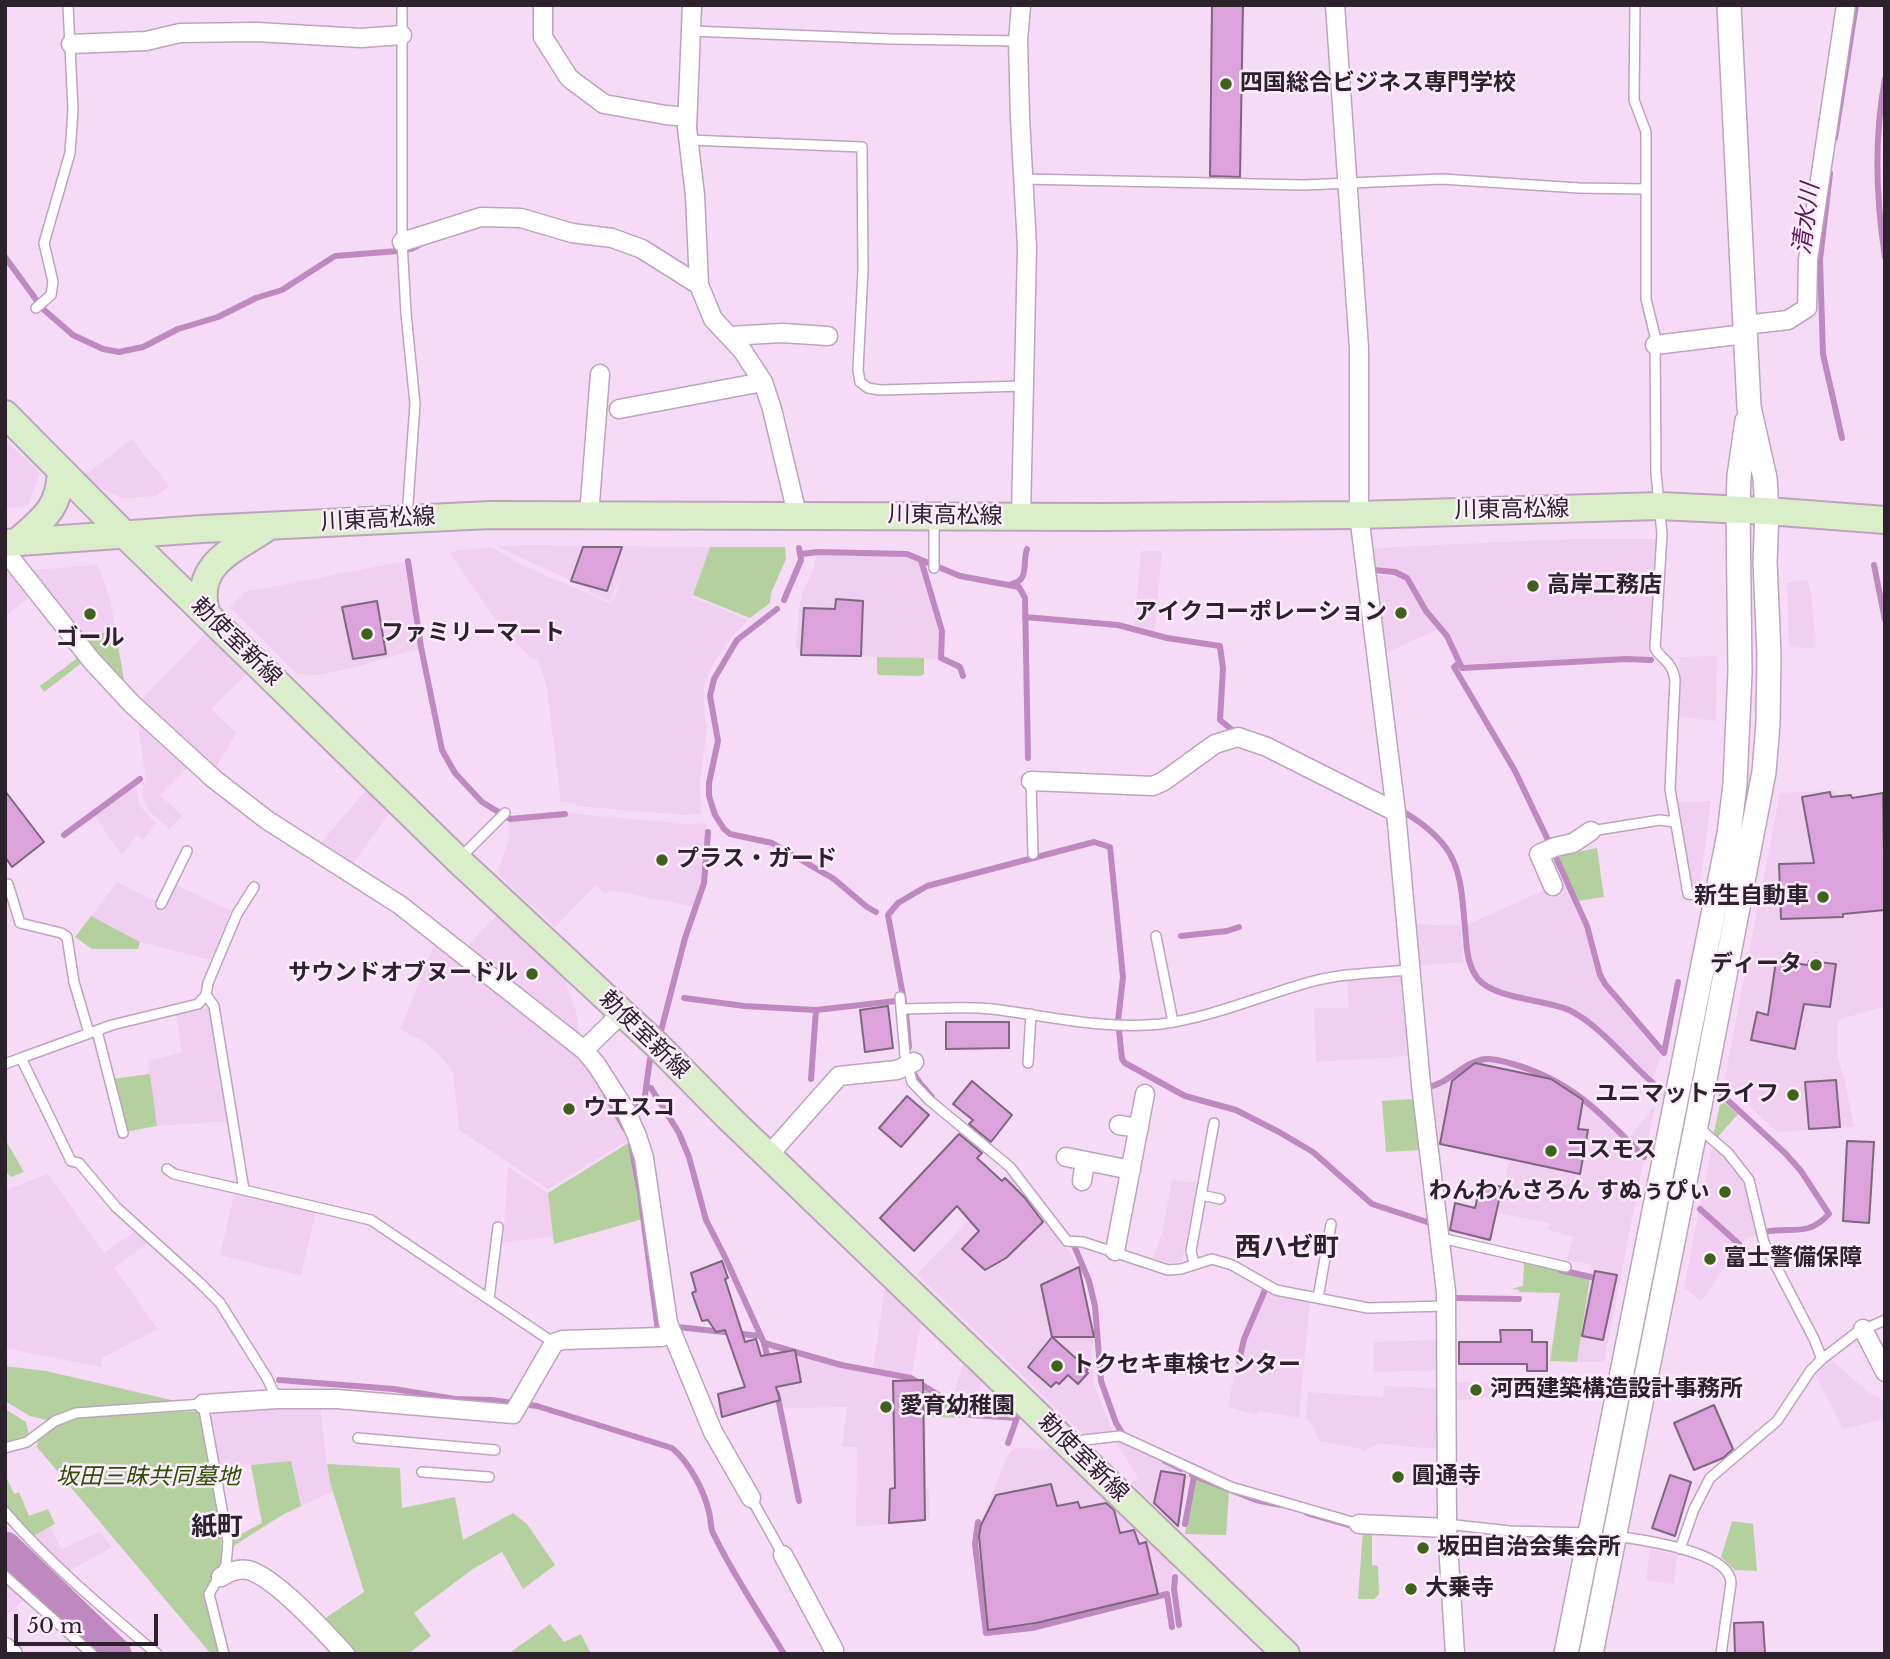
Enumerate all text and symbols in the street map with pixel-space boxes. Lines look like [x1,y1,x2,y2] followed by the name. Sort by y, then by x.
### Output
[1240,70,1516,98] place label: 四国総合ビジネス専門学校
[1218,76,1234,92] marker: 四国総合ビジネス専門学校
[1788,182,1826,256] water label: 清水川
[1454,495,1570,525] street label: 川東高松線
[887,501,1003,531] street label: 川東高松線
[320,503,436,537] street label: 川東高松線
[1547,572,1662,600] place label: 高岸工務店
[1525,578,1541,594] marker: 高岸工務店
[185,592,287,692] street label: 勅使室新線
[1134,599,1387,627] place label: アイクコーポレーション
[1393,605,1409,621] marker: アイクコーポレーション
[82,606,98,622] marker: ゴール
[381,620,565,648] place label: ファミリーマート
[56,625,124,653] place label: ゴール
[359,626,375,642] marker: ファミリーマート
[676,846,837,874] place label: プラス・ガード
[654,852,670,868] marker: プラス・ガード
[1694,883,1809,911] place label: 新生自動車
[1815,889,1831,905] marker: 新生自動車
[1710,951,1802,979] place label: ディータ
[1808,957,1824,973] marker: ディータ
[288,960,518,988] place label: サウンドオブヌードル
[524,966,540,982] marker: サウンドオブヌードル
[593,985,695,1085] street label: 勅使室新線
[1595,1081,1779,1109] place label: ユニマットライフ
[1785,1087,1801,1103] marker: ユニマットライフ
[583,1095,675,1123] place label: ウエスコ
[561,1101,577,1117] marker: ウエスコ
[1565,1137,1657,1165] place label: コスモス
[1543,1143,1559,1159] marker: コスモス
[1429,1178,1711,1206] place label: わんわんさろん すぬぅぴぃ
[1717,1184,1733,1200] marker: わんわんさろん すぬぅぴぃ
[1235,1233,1339,1265] district label: 西ハゼ町
[1724,1245,1862,1273] place label: 富士警備保障
[1702,1251,1718,1267] marker: 富士警備保障
[1071,1352,1301,1380] place label: トクセキ車検センター
[1049,1358,1065,1374] marker: トクセキ車検センター
[1490,1376,1743,1404] place label: 河西建築構造設計事務所
[1468,1382,1484,1398] marker: 河西建築構造設計事務所
[900,1393,1015,1421] place label: 愛育幼稚園
[878,1399,894,1415] marker: 愛育幼稚園
[1032,1408,1134,1508] street label: 勅使室新線
[1412,1463,1481,1491] place label: 圓通寺
[56,1464,240,1492] park label: 坂田三昧共同墓地
[1390,1469,1406,1485] marker: 圓通寺
[191,1512,243,1544] district label: 紙町
[1437,1534,1621,1562] place label: 坂田自治会集会所
[1415,1540,1431,1556] marker: 坂田自治会集会所
[1425,1575,1494,1603] place label: 大乗寺
[1403,1581,1419,1597] marker: 大乗寺
[18,1600,161,1644] scale bar
[27,1613,82,1639] text: 50 m

